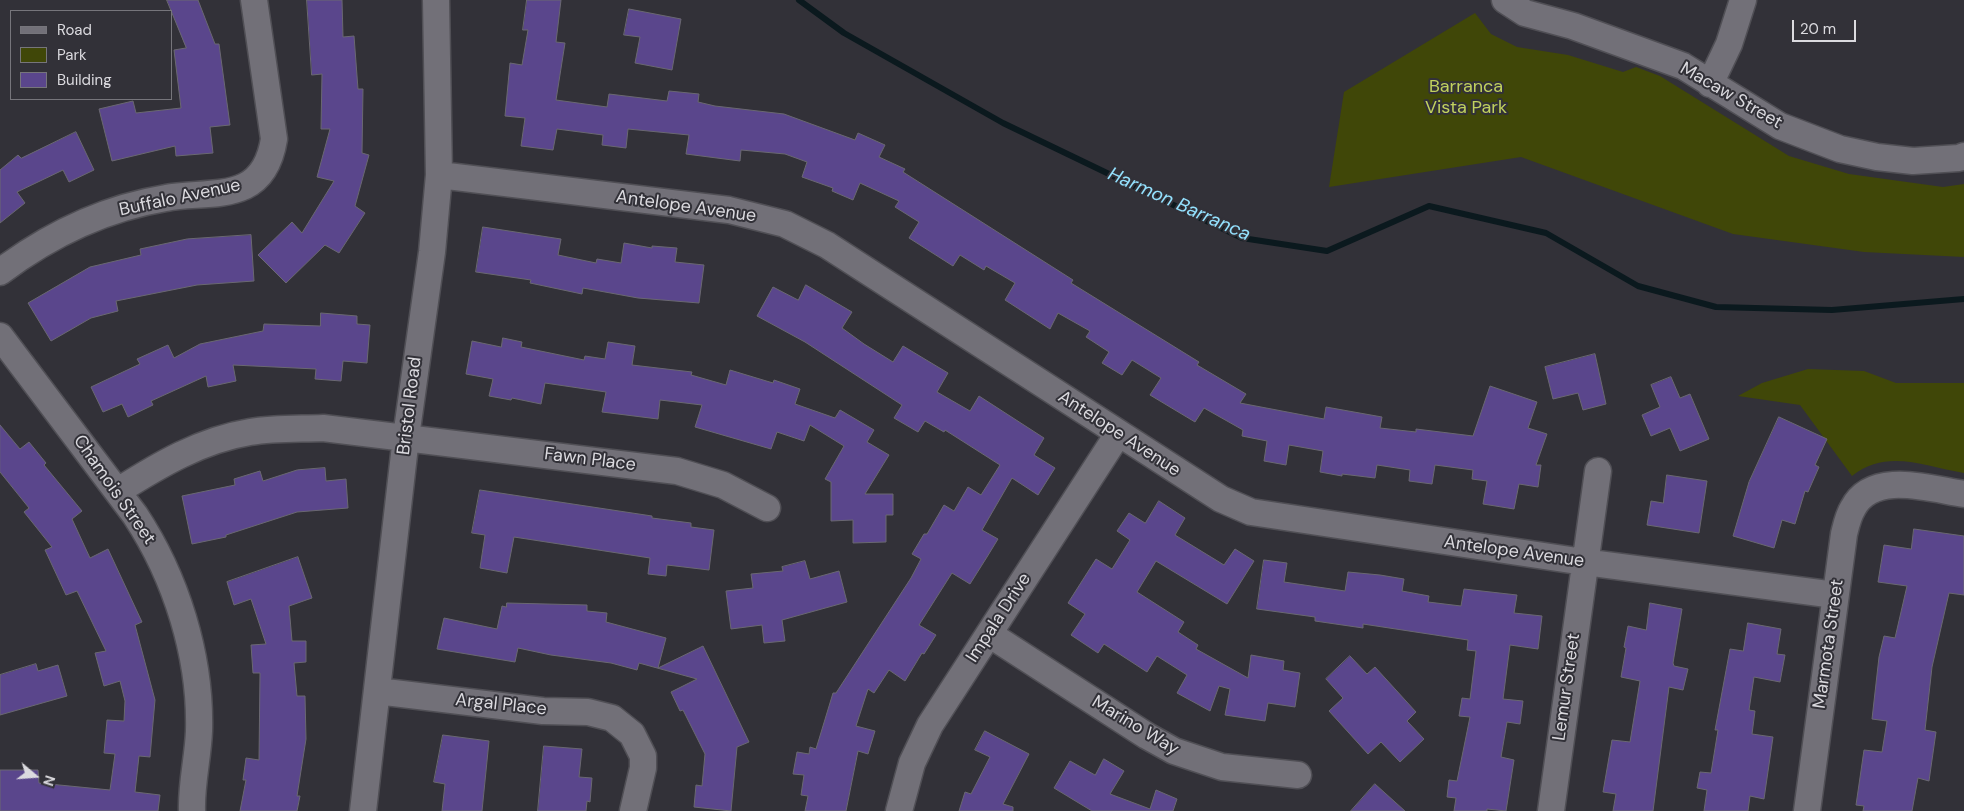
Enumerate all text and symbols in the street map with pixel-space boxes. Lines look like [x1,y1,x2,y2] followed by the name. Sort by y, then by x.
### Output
[10,10,172,100] legend
[1794,10,1858,42] scale bar
[1800,19,1836,39] text: 20 m
[57,20,92,40] text: Road
[57,45,87,65] text: Park
[1676,58,1786,134] street label: Macaw Street
[57,70,112,90] text: Building
[1425,76,1507,118] park label: Barranca Vista Park
[1104,163,1254,247] water label: Harmon Barranca
[117,175,243,221] street label: Buffalo Avenue
[614,186,758,228] street label: Antelope Avenue
[393,356,427,456] street label: Bristol Road
[1054,386,1184,482] street label: Antelope Avenue
[68,431,160,549] street label: Chamois Street
[543,444,637,476] street label: Fawn Place
[1442,531,1586,573] street label: Antelope Avenue
[962,569,1036,667] street label: Impala Drive
[1809,578,1849,710] street label: Marmota Street
[1549,632,1585,742] street label: Lemur Street
[454,689,548,721] street label: Argal Place
[1088,692,1182,760] street label: Marino Way
[10,751,60,801] north arrow
[39,773,59,788] text: N

